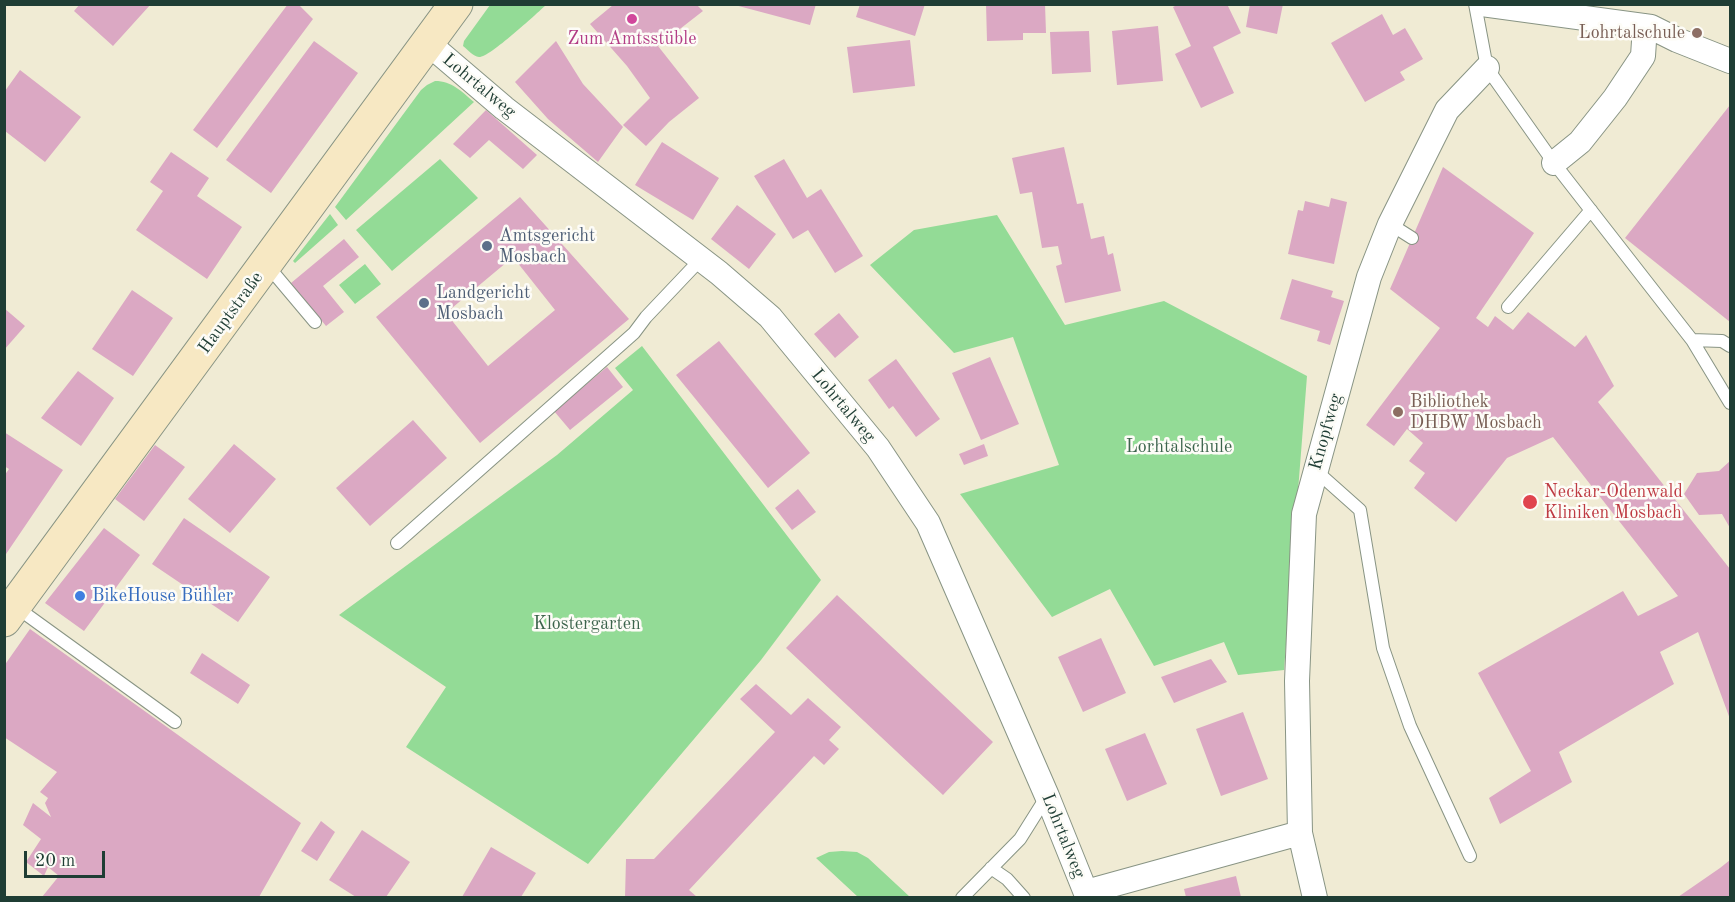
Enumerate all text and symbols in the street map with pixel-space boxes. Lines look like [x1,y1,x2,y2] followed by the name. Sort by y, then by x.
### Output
[625,12,639,26] marker: Zum Amtsstüble
[1579,22,1685,44] place label: Lohrtalschule
[1690,26,1704,40] marker: Lohrtalschule
[568,28,696,50] place label: Zum Amtsstüble
[438,49,520,123] street label: Lohrtalweg
[499,225,595,268] place label: Amtsgericht Mosbach
[480,239,494,253] marker: Amtsgericht Mosbach
[194,268,268,358] street label: Hauptstraße
[436,282,530,324] place label: Landgericht Mosbach
[417,296,431,310] marker: Landgericht Mosbach
[806,365,880,447] street label: Lohrtalweg
[1305,391,1347,473] street label: Knopfweg
[1410,391,1542,434] place label: Bibliothek DHBW Mosbach
[1391,405,1405,419] marker: Bibliothek DHBW Mosbach
[1126,436,1232,458] park label: Lorhtalschule
[1544,481,1683,524] place label: Neckar-Odenwald Kliniken Mosbach
[1521,493,1539,511] marker: Neckar-Odenwald Kliniken Mosbach
[92,585,233,607] place label: BikeHouse Bühler
[73,589,87,603] marker: BikeHouse Bühler
[533,613,641,635] park label: Klostergarten
[1036,791,1090,881] street label: Lohrtalweg
[27,839,108,877] scale bar
[35,852,75,870] text: 20 m

